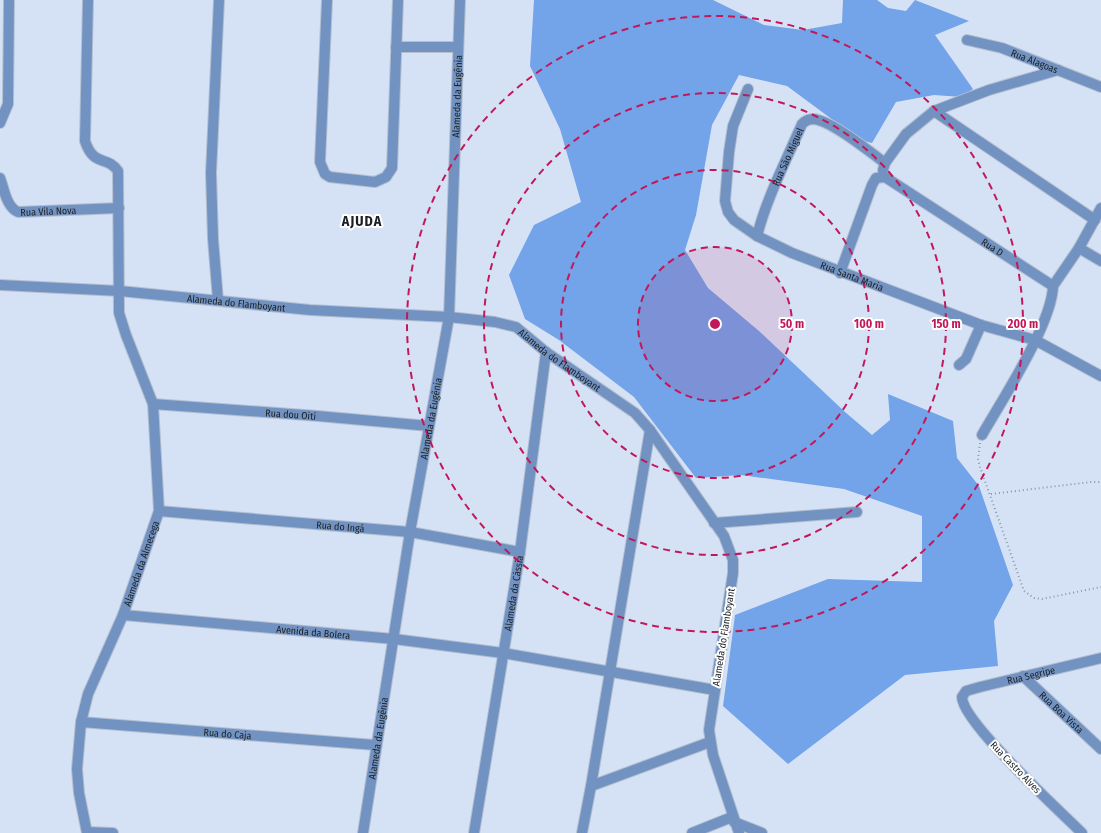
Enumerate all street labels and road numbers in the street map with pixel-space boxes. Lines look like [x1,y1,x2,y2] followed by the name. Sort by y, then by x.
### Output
[1009,47,1060,76] street label: Rua Alagoas
[450,55,465,138] street label: Alameda da Eugênia
[770,126,807,188] street label: Rua São Miguel
[20,205,77,219] street label: Rua Vila Nova
[979,236,1005,259] street label: Rua D
[818,259,885,294] street label: Rua Santa Maria
[186,293,287,315] street label: Alameda do Flamboyant
[516,327,603,395] street label: Alameda do Flamboyant
[418,377,445,460] street label: Alameda da Eugênia
[265,407,316,423] street label: Rua dou Oiti
[121,519,162,608] street label: Alameda da Almecega
[316,519,365,535] street label: Rua do Ingá
[502,555,526,632] street label: Alameda da Cássia
[710,587,738,687] street label: Alameda do Flamboyant
[276,624,351,642] street label: Avenida da Bolera
[1006,664,1056,687] street label: Rua Segripe
[1037,689,1086,736] street label: Rua Boa Vista
[366,696,391,780] street label: Alameda da Eugênia
[203,727,252,742] street label: Rua do Caja
[988,739,1043,796] street label: Rua Castro Alves

